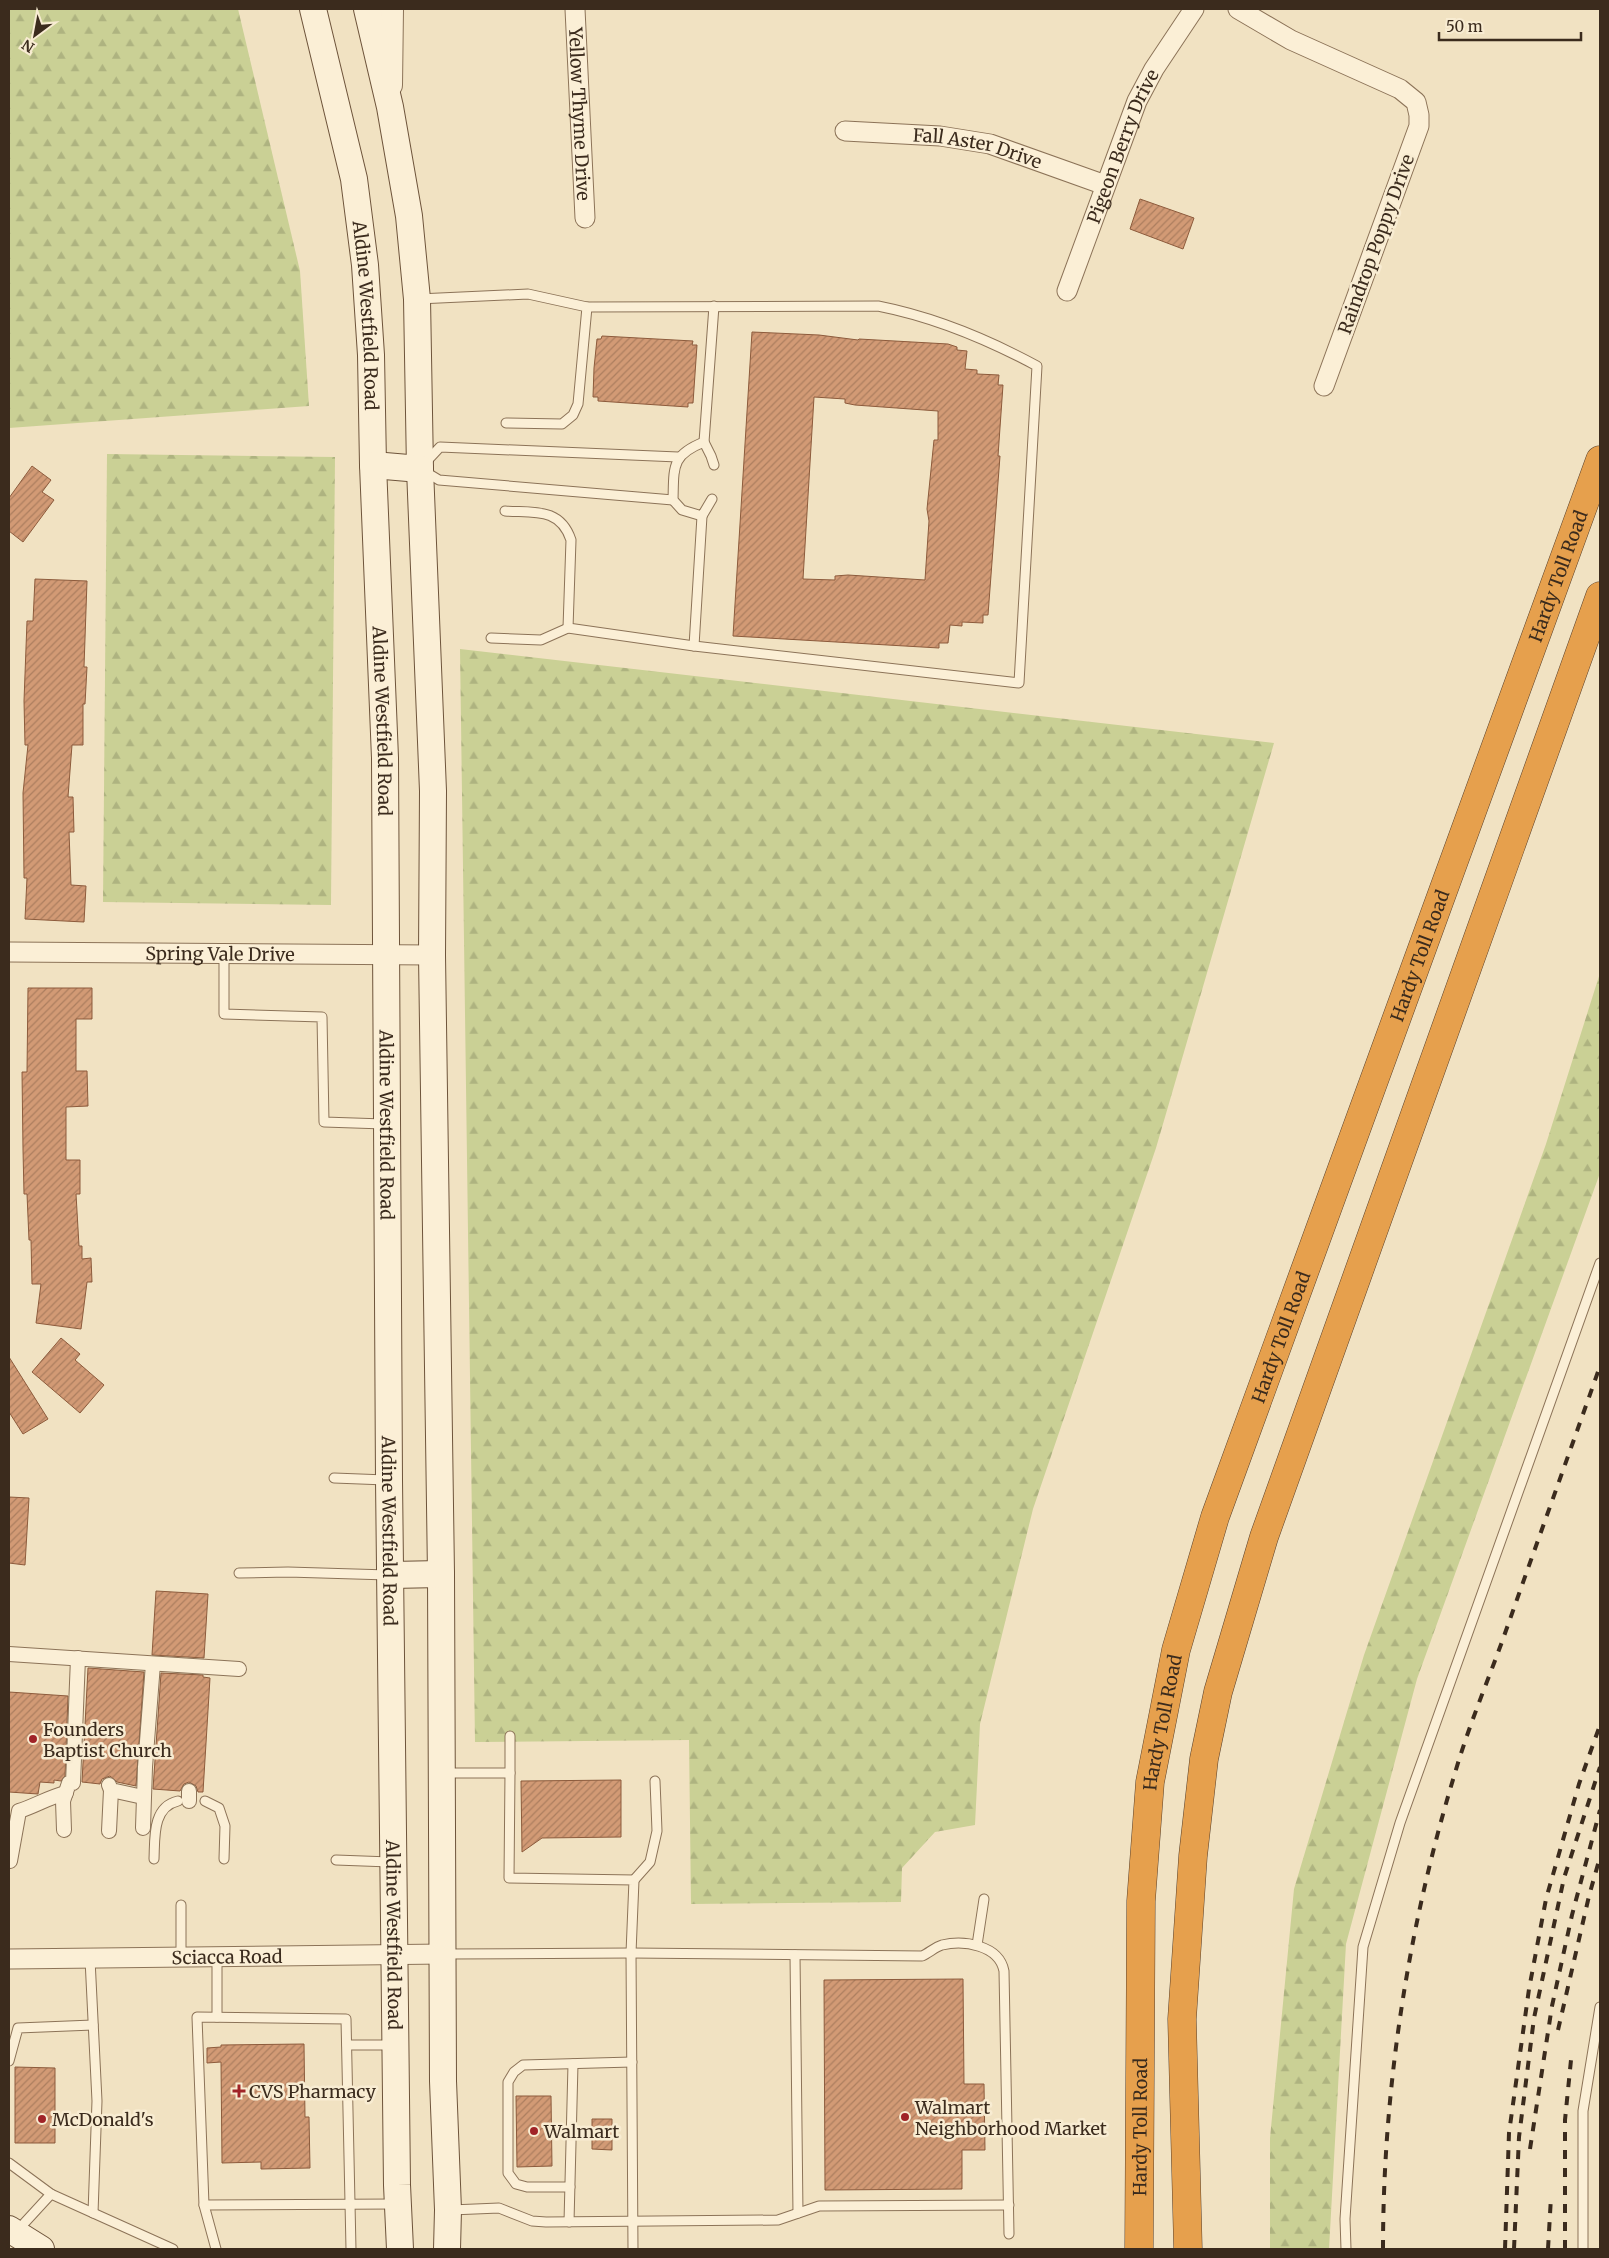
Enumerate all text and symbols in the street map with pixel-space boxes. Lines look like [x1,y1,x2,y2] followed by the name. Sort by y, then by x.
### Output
[10,10,60,60] north arrow
[1439,10,1582,42] scale bar
[1446,17,1483,36] text: 50 m
[564,26,596,201] street label: Yellow Thyme Drive
[19,35,38,57] text: N
[1081,65,1163,227] street label: Pigeon Berry Drive
[912,123,1045,173] street label: Fall Aster Drive
[1333,151,1419,337] street label: Raindrop Poppy Drive
[348,218,384,411] street label: Aldine Westfield Road
[1523,507,1592,645] street label: Hardy Toll Road
[368,624,397,816] street label: Aldine Westfield Road
[1385,886,1454,1025] street label: Hardy Toll Road
[145,941,295,966] street label: Spring Vale Drive
[375,1029,399,1220] street label: Aldine Westfield Road
[1246,1268,1315,1406] street label: Hardy Toll Road
[377,1435,402,1626] street label: Aldine Westfield Road
[1138,1652,1186,1791] street label: Hardy Toll Road
[43,1718,172,1762] place label: Founders Baptist Church
[27,1733,39,1745] marker: Founders Baptist Church
[382,1839,407,2030] street label: Aldine Westfield Road
[171,1944,283,1969] street label: Sciacca Road
[1128,2058,1152,2196] street label: Hardy Toll Road
[249,2080,377,2103] place label: CVS Pharmacy
[233,2085,245,2097] marker: CVS Pharmacy
[914,2096,1107,2140] place label: Walmart Neighborhood Market
[52,2108,154,2131] place label: McDonald's
[899,2111,911,2123] marker: Walmart Neighborhood Market
[36,2113,48,2125] marker: McDonald's
[543,2120,619,2143] place label: Walmart
[528,2125,540,2137] marker: Walmart

